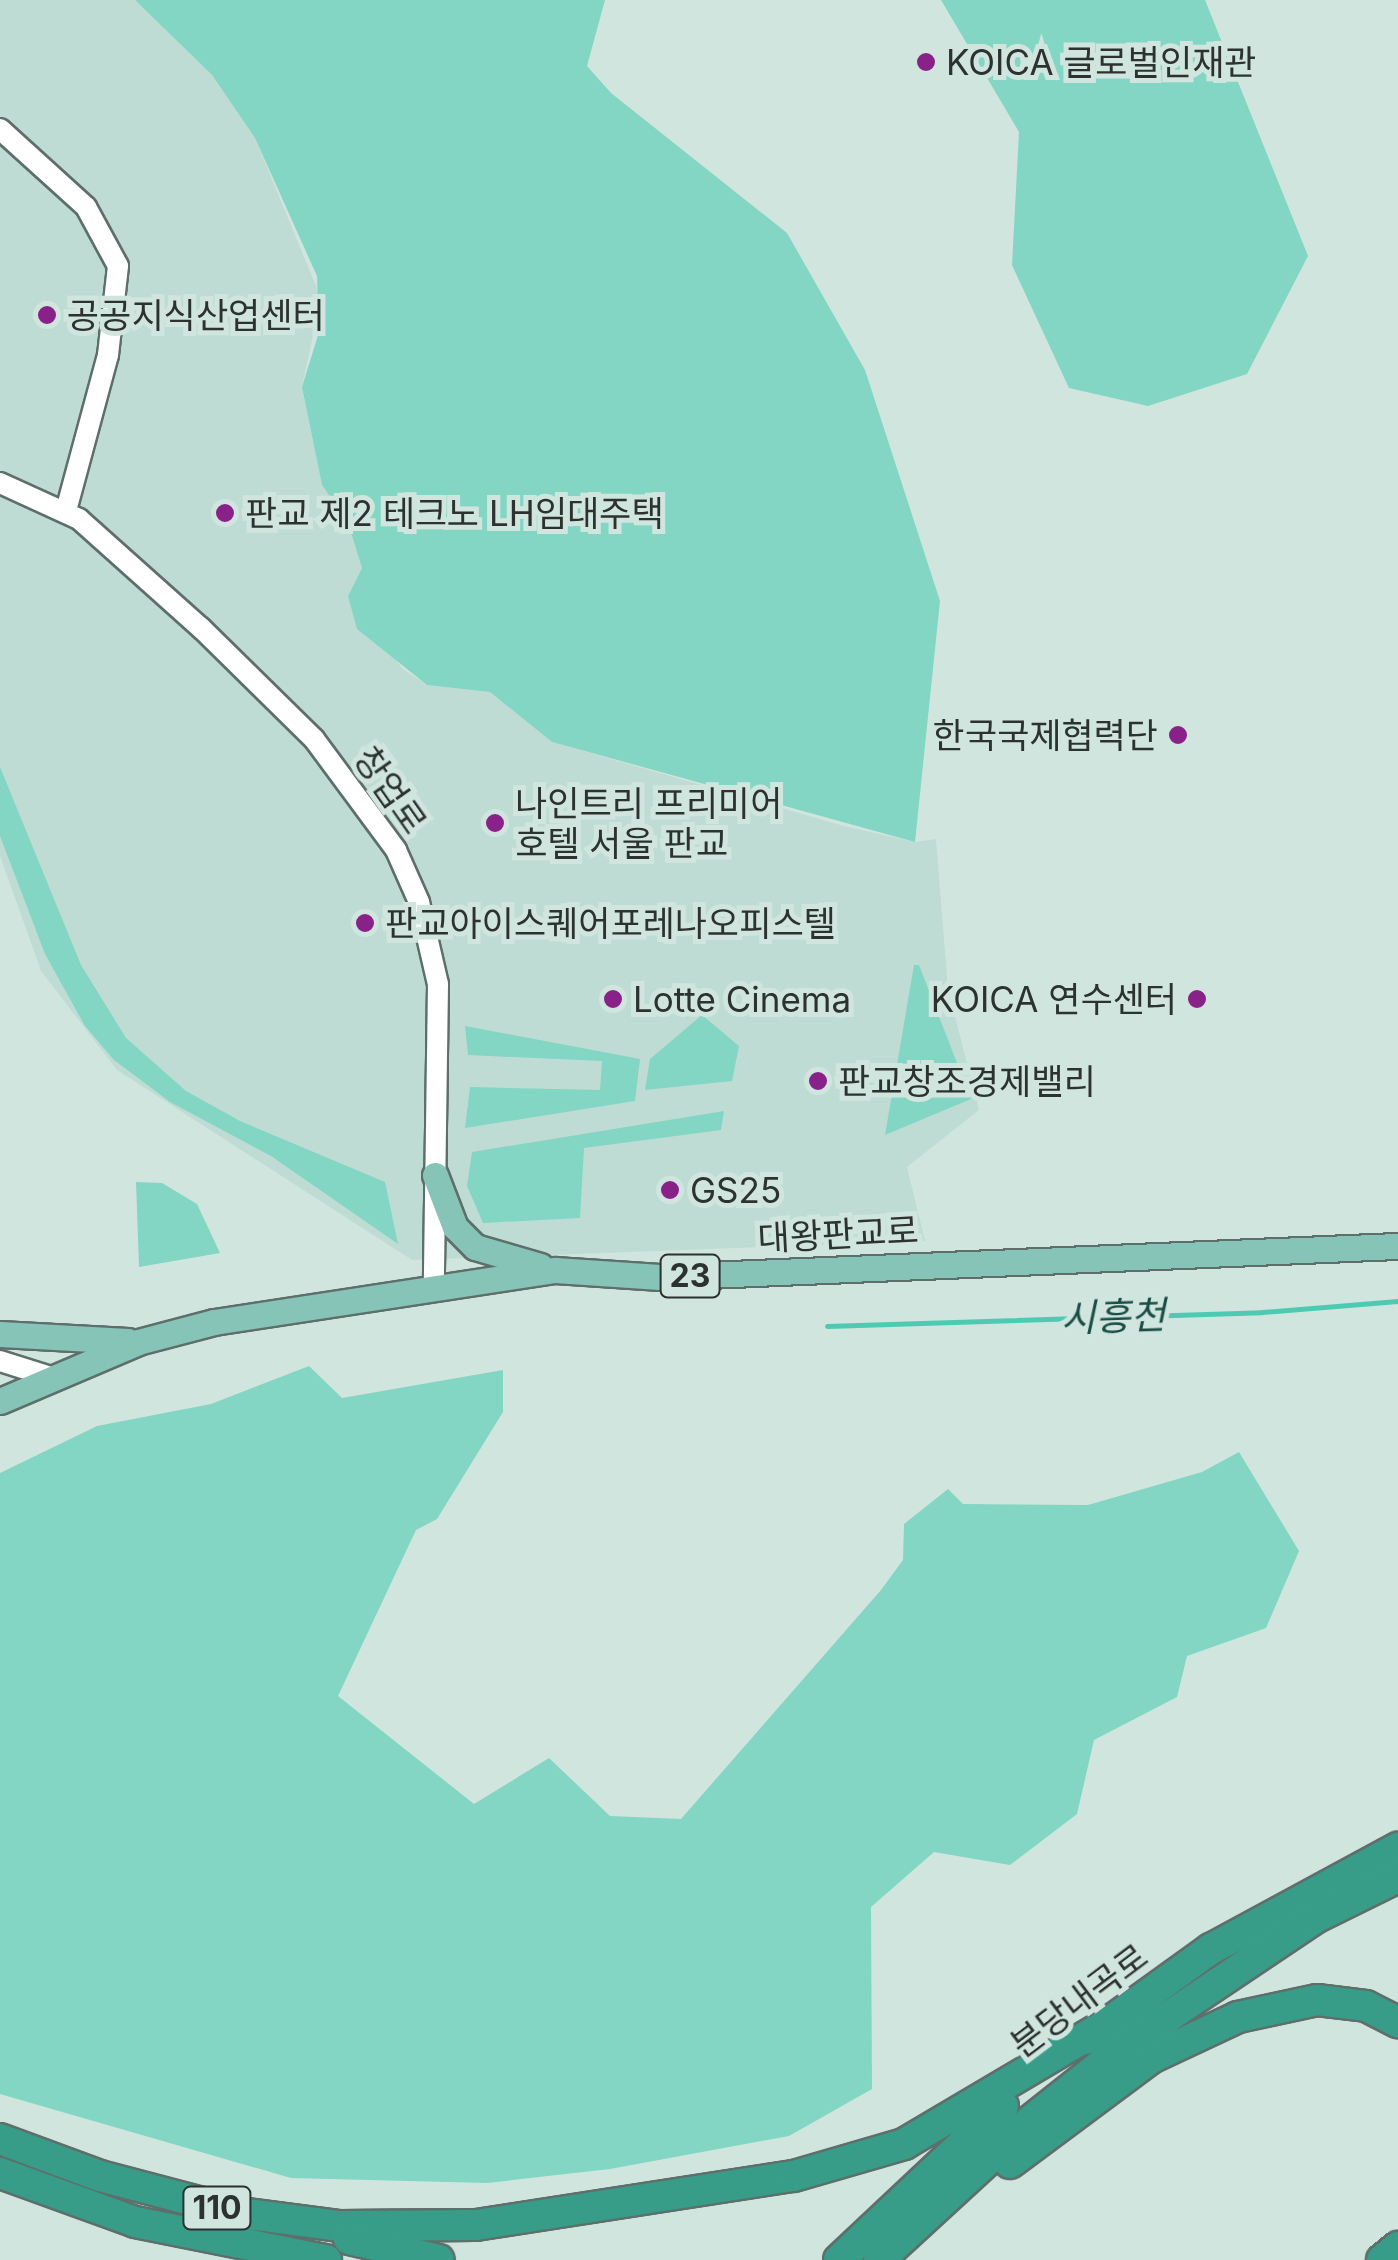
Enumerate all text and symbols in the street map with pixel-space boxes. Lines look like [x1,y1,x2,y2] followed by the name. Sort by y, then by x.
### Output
[946,41,1257,83] place label: KOICA 글로벌인재관
[915,51,937,73] marker: KOICA 글로벌인재관
[67,294,325,336] place label: 공공지식산업센터
[36,304,58,326] marker: 공공지식산업센터
[245,492,664,534] place label: 판교 제2 테크노 LH임대주택
[214,502,236,524] marker: 판교 제2 테크노 LH임대주택
[933,714,1158,756] place label: 한국국제협력단
[1167,724,1189,746] marker: 한국국제협력단
[346,738,436,842] street label: 창업로
[515,782,782,864] place label: 나인트리 프리미어 호텔 서울 판교
[484,812,506,834] marker: 나인트리 프리미어 호텔 서울 판교
[385,902,836,944] place label: 판교아이스퀘어포레나오피스텔
[354,912,376,934] marker: 판교아이스퀘어포레나오피스텔
[633,978,851,1020] place label: Lotte Cinema
[931,978,1177,1020] place label: KOICA 연수센터
[602,988,624,1010] marker: Lotte Cinema
[1186,988,1208,1010] marker: KOICA 연수센터
[838,1060,1096,1102] place label: 판교창조경제밸리
[807,1070,829,1092] marker: 판교창조경제밸리
[690,1169,781,1211] place label: GS25
[659,1179,681,1201] marker: GS25
[757,1209,919,1259] street label: 대왕판교로
[658,1249,722,1303] road number: 23
[1060,1292,1166,1342] water label: 시흥천
[1002,1935,1156,2065] street label: 분당내곡로
[182,2181,252,2235] road number: 110

